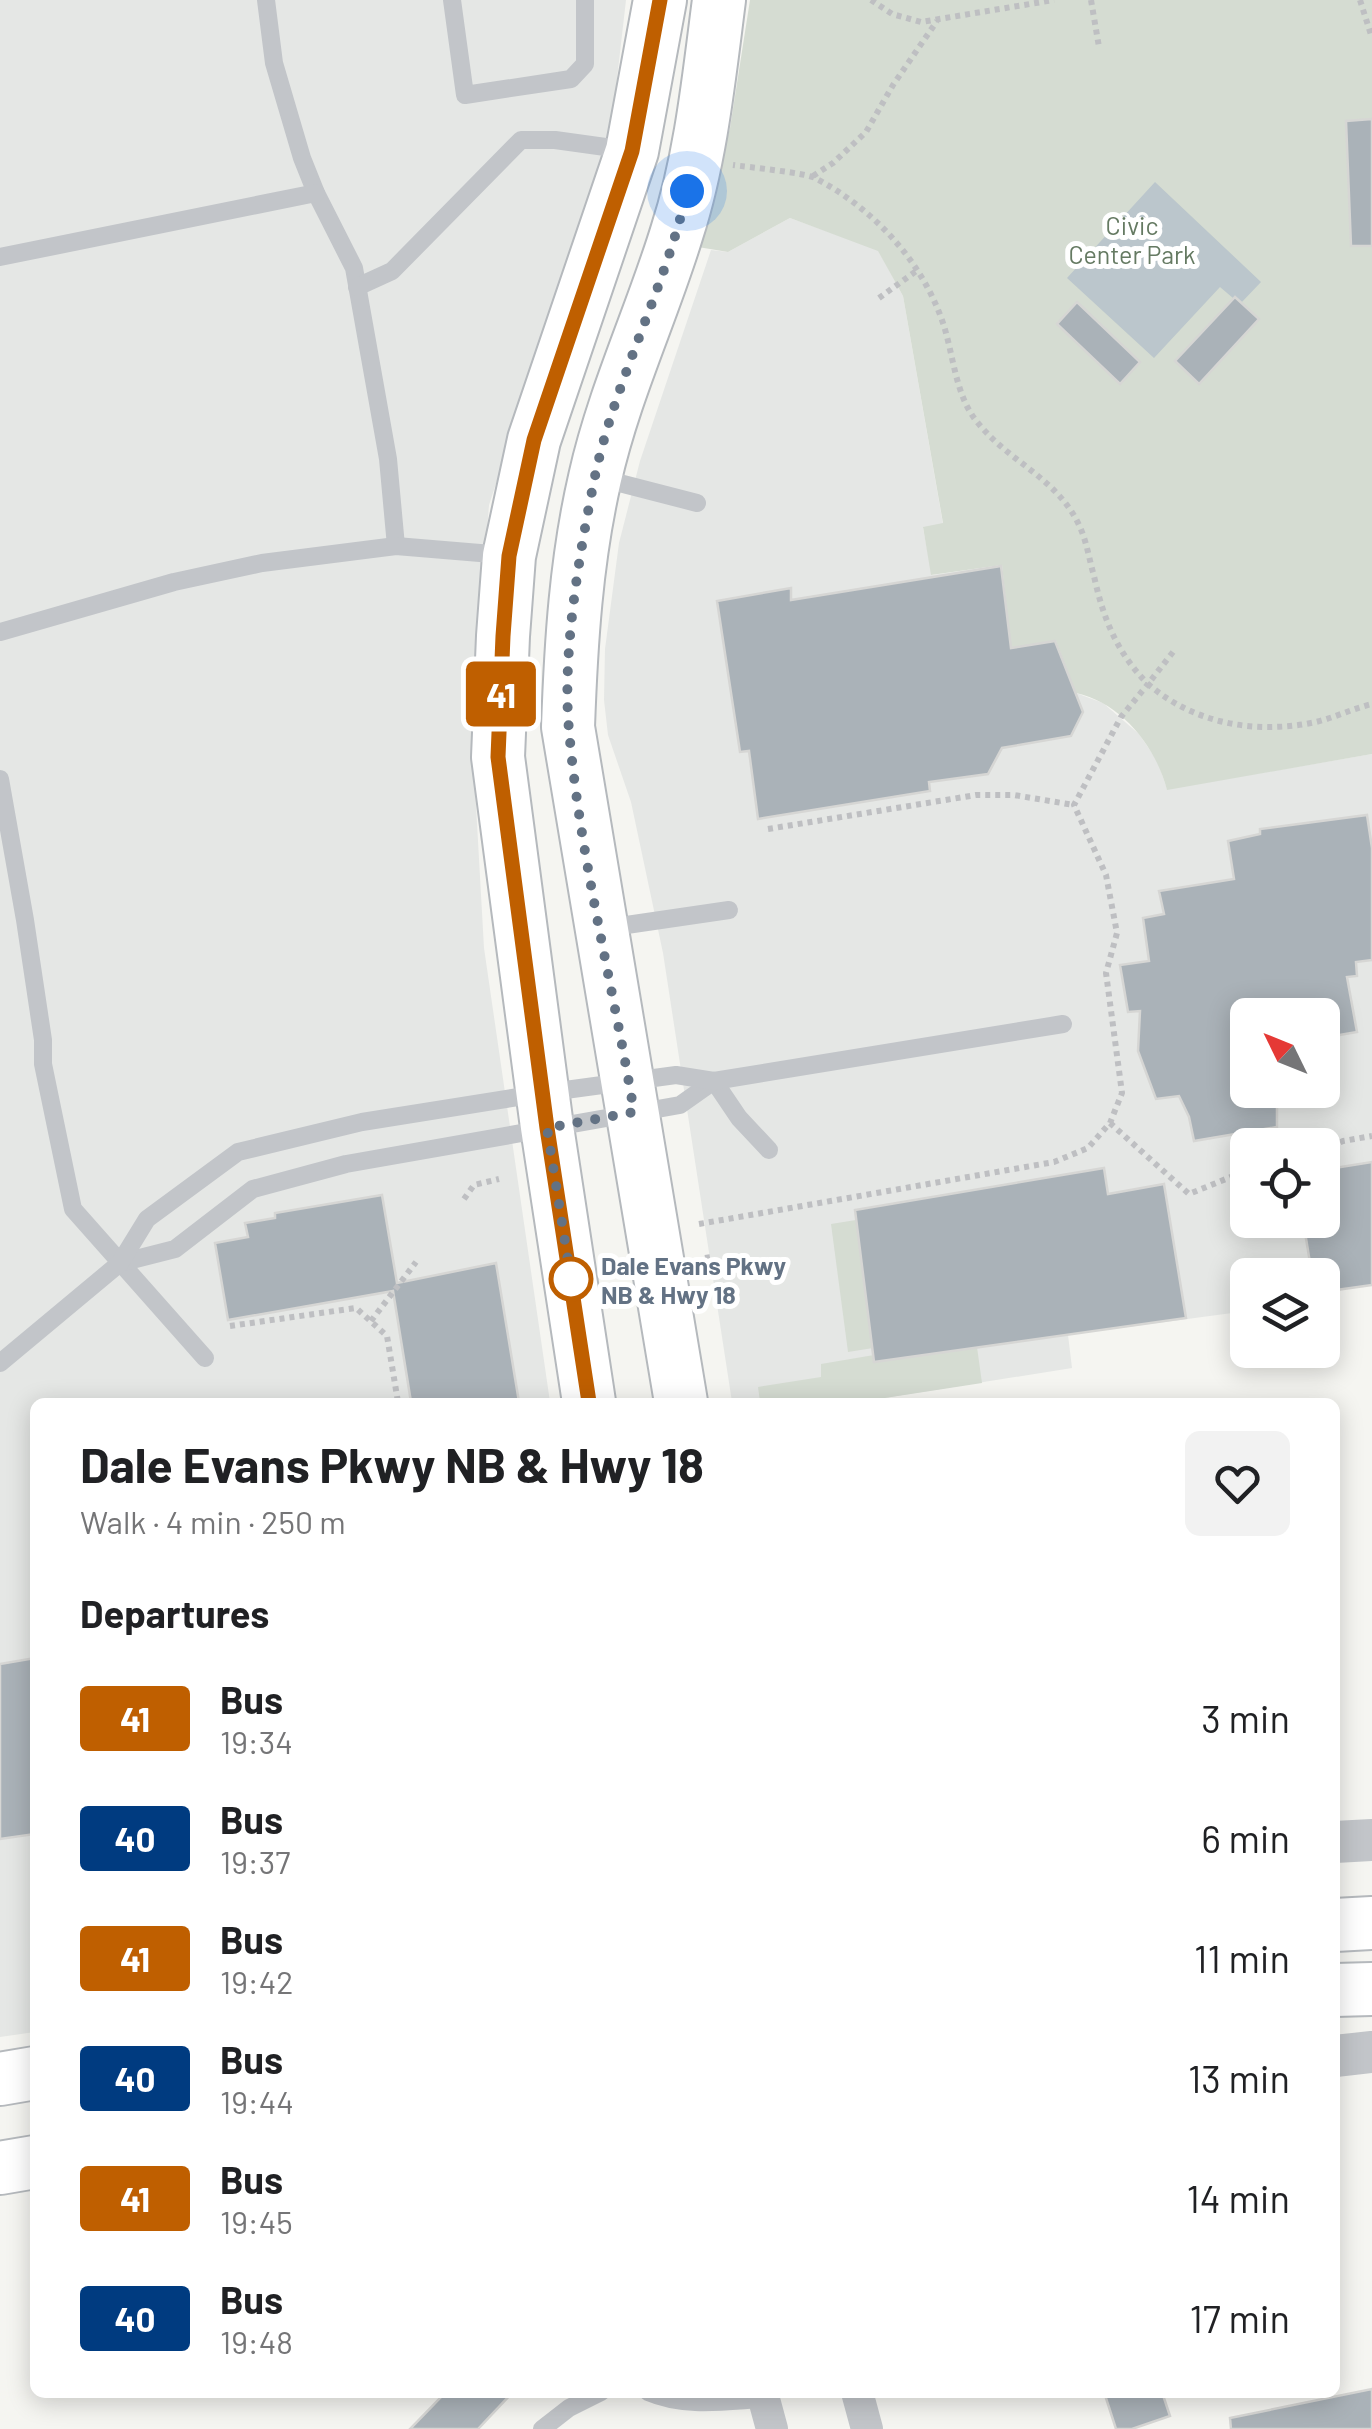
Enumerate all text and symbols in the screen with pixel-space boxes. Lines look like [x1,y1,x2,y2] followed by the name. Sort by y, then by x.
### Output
[662,166,712,216] your location
[1068,210,1196,269] park label: Civic Center Park
[456,662,546,726] line badge: 41
[486,673,516,715] text: 41
[1230,998,1340,1108] north arrow
[1230,998,1340,1368] map controls
[1230,1128,1340,1238] button: locate
[601,1250,787,1309] place label: Dale Evans Pkwy NB & Hwy 18
[550,1258,592,1300] marker: Dale Evans Pkwy NB & Hwy 18
[1230,1258,1340,1368] button: layers
[1185,1431,1290,1536] button: heart
[80,1435,704,1493] text: Dale Evans Pkwy NB & Hwy 18
[80,1502,346,1540] text: Walk · 4 min · 250 m
[80,1590,269,1636] text: Departures
[220,1676,283,1722] text: Bus
[1201,1695,1290,1741] text: 3 min
[120,1697,150,1739] text: 41
[220,1722,293,1760] text: 19:34
[220,1796,283,1842] text: Bus
[1201,1815,1290,1861] text: 6 min
[114,1817,156,1859] text: 40
[220,1842,290,1880] text: 19:37
[220,1916,283,1962] text: Bus
[1194,1935,1290,1981] text: 11 min
[120,1937,150,1979] text: 41
[220,1962,294,2000] text: 19:42
[220,2036,283,2082] text: Bus
[1188,2055,1290,2101] text: 13 min
[114,2057,156,2099] text: 40
[220,2082,294,2120] text: 19:44
[220,2156,283,2202] text: Bus
[1187,2175,1290,2221] text: 14 min
[120,2177,150,2219] text: 41
[220,2202,293,2240] text: 19:45
[220,2276,283,2322] text: Bus
[1190,2295,1290,2341] text: 17 min
[114,2297,156,2339] text: 40
[220,2322,293,2360] text: 19:48

